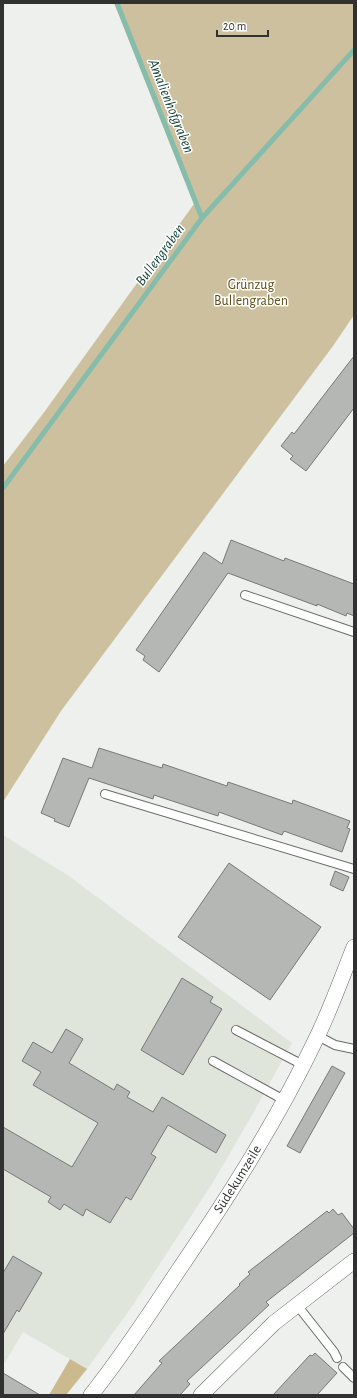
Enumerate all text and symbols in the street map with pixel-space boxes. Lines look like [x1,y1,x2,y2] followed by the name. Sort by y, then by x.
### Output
[217,12,268,38] scale bar
[223,20,246,32] text: 20 m
[145,56,197,155] water label: Amalienhofgraben
[133,221,187,289] water label: Bullengraben
[214,278,288,308] park label: Grünzug Bullengraben
[211,1143,264,1216] street label: Südekumzeile

